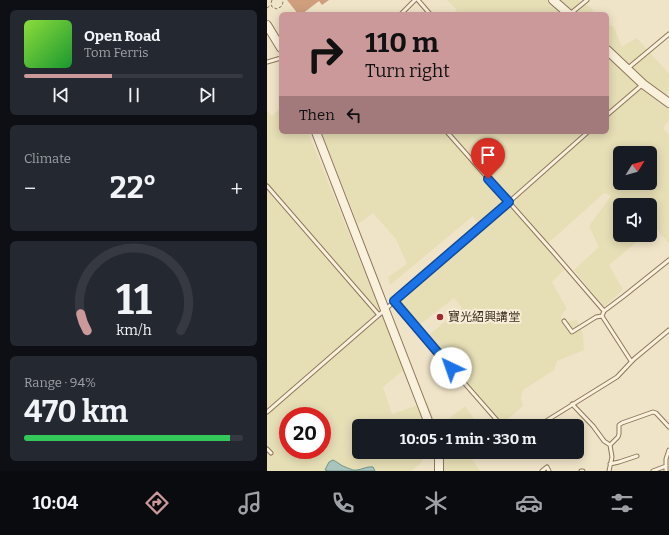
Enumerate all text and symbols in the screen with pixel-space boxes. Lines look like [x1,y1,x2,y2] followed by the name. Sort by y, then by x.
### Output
[365,26,439,59] text: 110 m
[84,27,160,45] text: Open Road
[299,28,351,80] icon: right
[84,45,148,60] text: Tom Ferris
[365,60,450,82] text: Turn right
[50,84,72,106] icon: previous
[123,84,145,106] icon: pause
[196,84,218,106] icon: next
[343,104,365,126] icon: left
[299,106,335,124] text: Then
[471,138,505,179] pin
[477,144,499,166] icon: arrive
[613,146,657,190] north arrow
[613,146,657,242] map controls
[24,151,71,166] text: Climate
[110,170,157,206] text: 22°
[24,175,36,202] text: −
[230,175,243,202] text: +
[613,198,657,242] button: sound
[116,275,151,325] text: 11
[448,310,520,324] place label: 寶光紹興講堂
[435,312,445,322] marker: 寶光紹興講堂
[116,322,151,339] text: km/h
[430,347,472,389] position arrow
[24,375,96,390] text: Range · 94%
[24,394,128,430] text: 470 km
[279,407,331,459] speed limit sign: 20
[400,430,536,448] text: 10:05 · 1 min · 330 m
[143,489,171,517] icon: directions
[236,489,264,517] icon: music
[329,489,357,517] icon: phone
[422,489,450,517] icon: climate
[515,489,543,517] icon: car
[608,489,636,517] icon: filters
[33,492,78,514] text: 10:04

